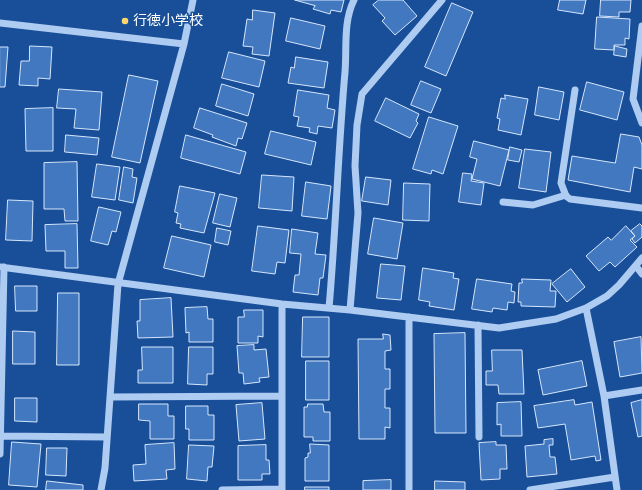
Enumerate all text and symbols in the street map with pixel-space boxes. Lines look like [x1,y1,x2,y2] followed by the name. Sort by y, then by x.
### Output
[133,13,203,29] place label: 行徳小学校
[120,16,130,26] marker: 行徳小学校

